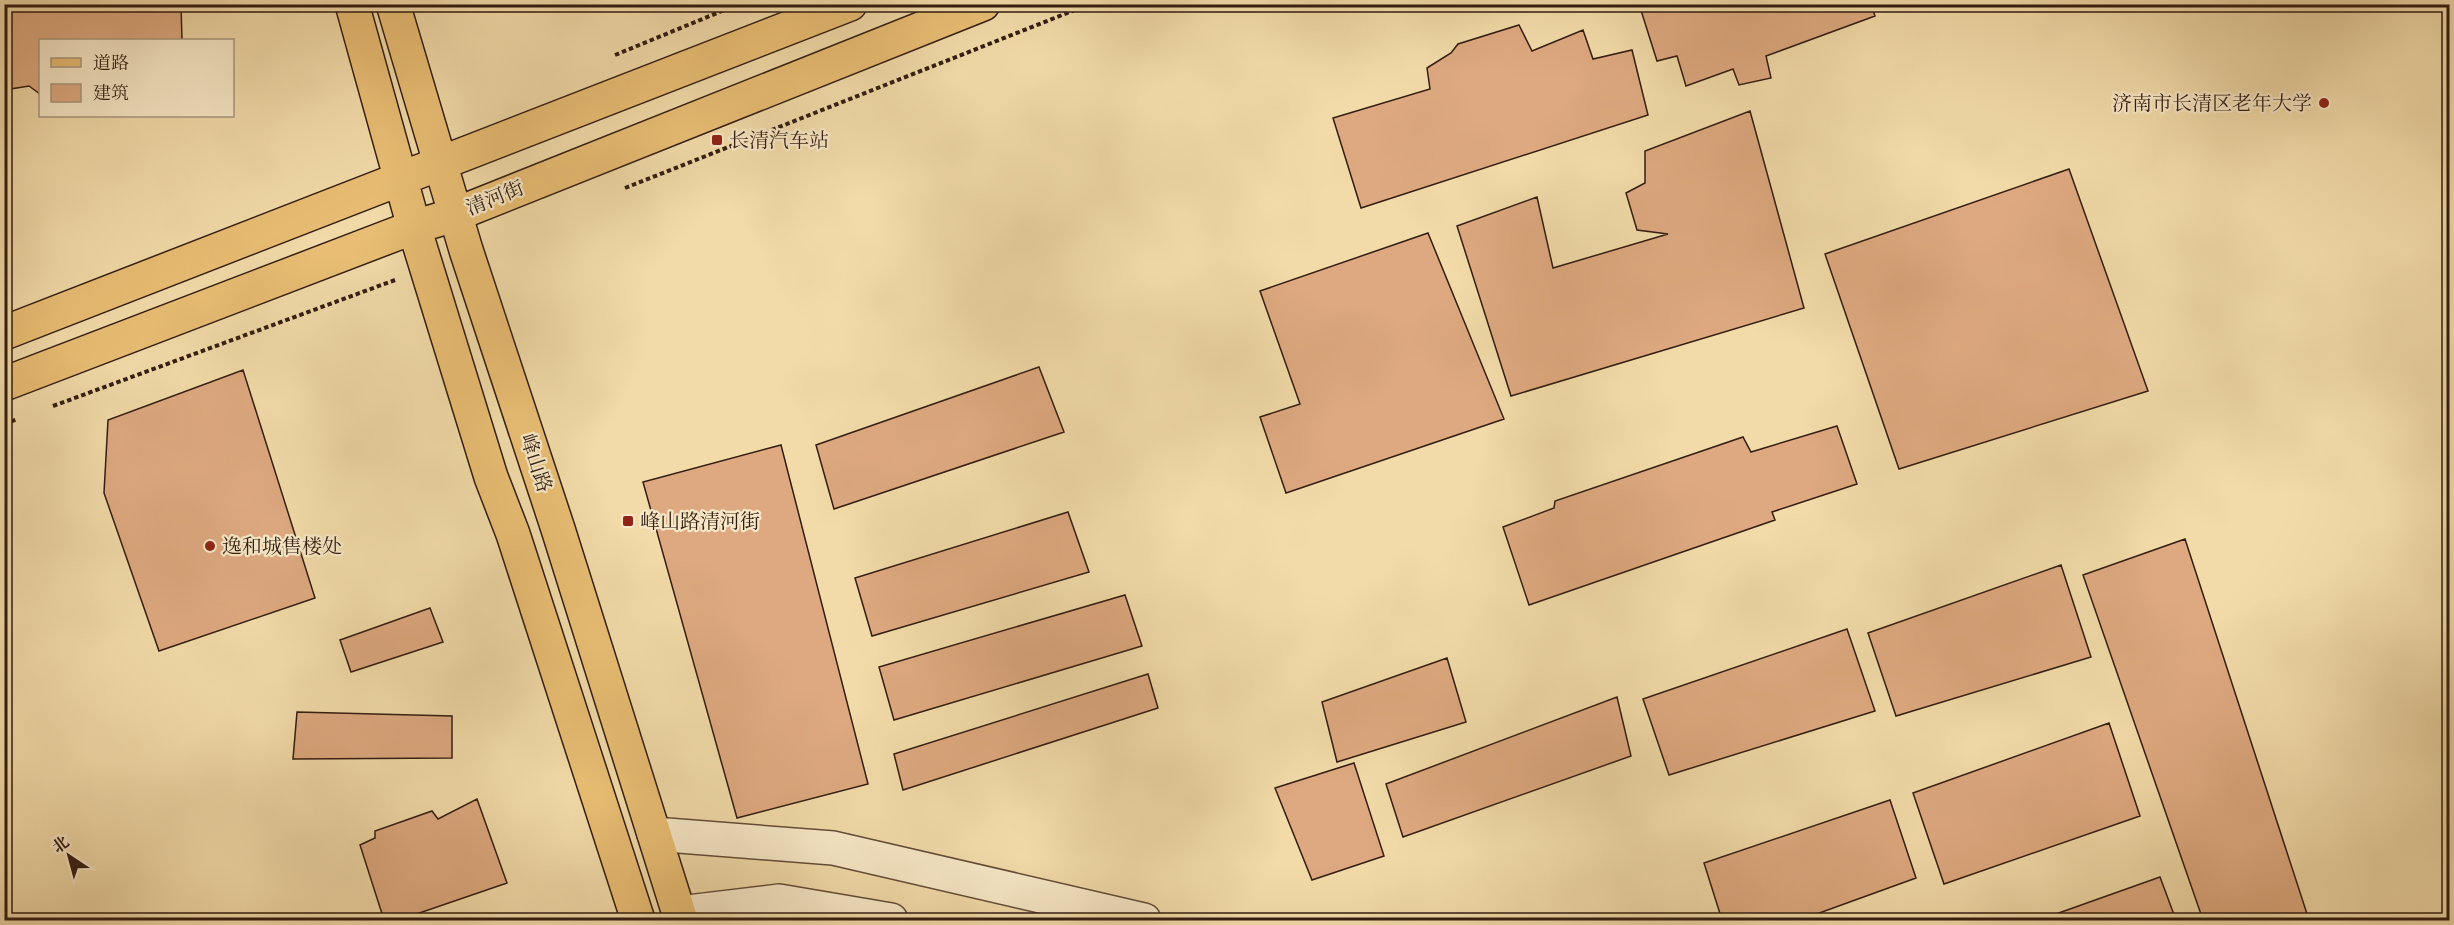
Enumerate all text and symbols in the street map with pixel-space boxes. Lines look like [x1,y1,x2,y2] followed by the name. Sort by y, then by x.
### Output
[39,39,234,117] legend
[93,53,129,74] text: 道路
[93,83,129,104] text: 建筑
[2112,92,2312,115] place label: 济南市长清区老年大学
[2317,96,2331,110] marker: 济南市长清区老年大学
[729,129,829,152] place label: 长清汽车站
[710,133,724,147] marker: 长清汽车站
[463,176,527,220] street label: 清河街
[516,431,556,495] street label: 峰山路
[640,510,760,533] place label: 峰山路清河街
[621,514,635,528] marker: 峰山路清河街
[222,535,342,558] place label: 逸和城售楼处
[203,539,217,553] marker: 逸和城售楼处
[39,826,99,886] north arrow
[48,832,73,857] text: 北

